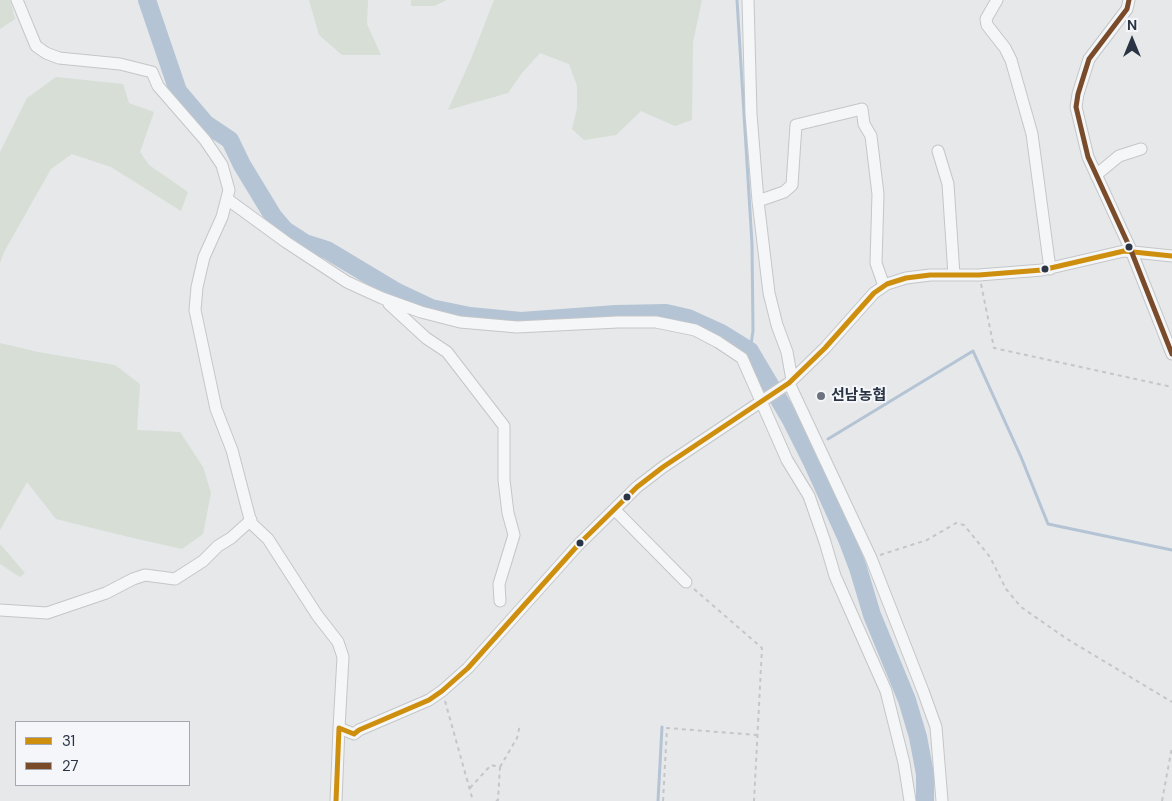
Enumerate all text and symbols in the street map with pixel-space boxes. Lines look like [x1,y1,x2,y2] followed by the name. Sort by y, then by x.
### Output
[1107,15,1157,65] north arrow
[1127,16,1137,34] text: N
[1124,242,1134,252] unlabelled marker
[1040,264,1050,274] unlabelled marker
[831,387,886,405] place label: 선남농협
[815,390,827,402] marker: 선남농협
[622,492,632,502] unlabelled marker
[575,538,585,548] unlabelled marker
[15,721,190,786] legend
[62,731,75,751] text: 31
[62,756,78,776] text: 27

